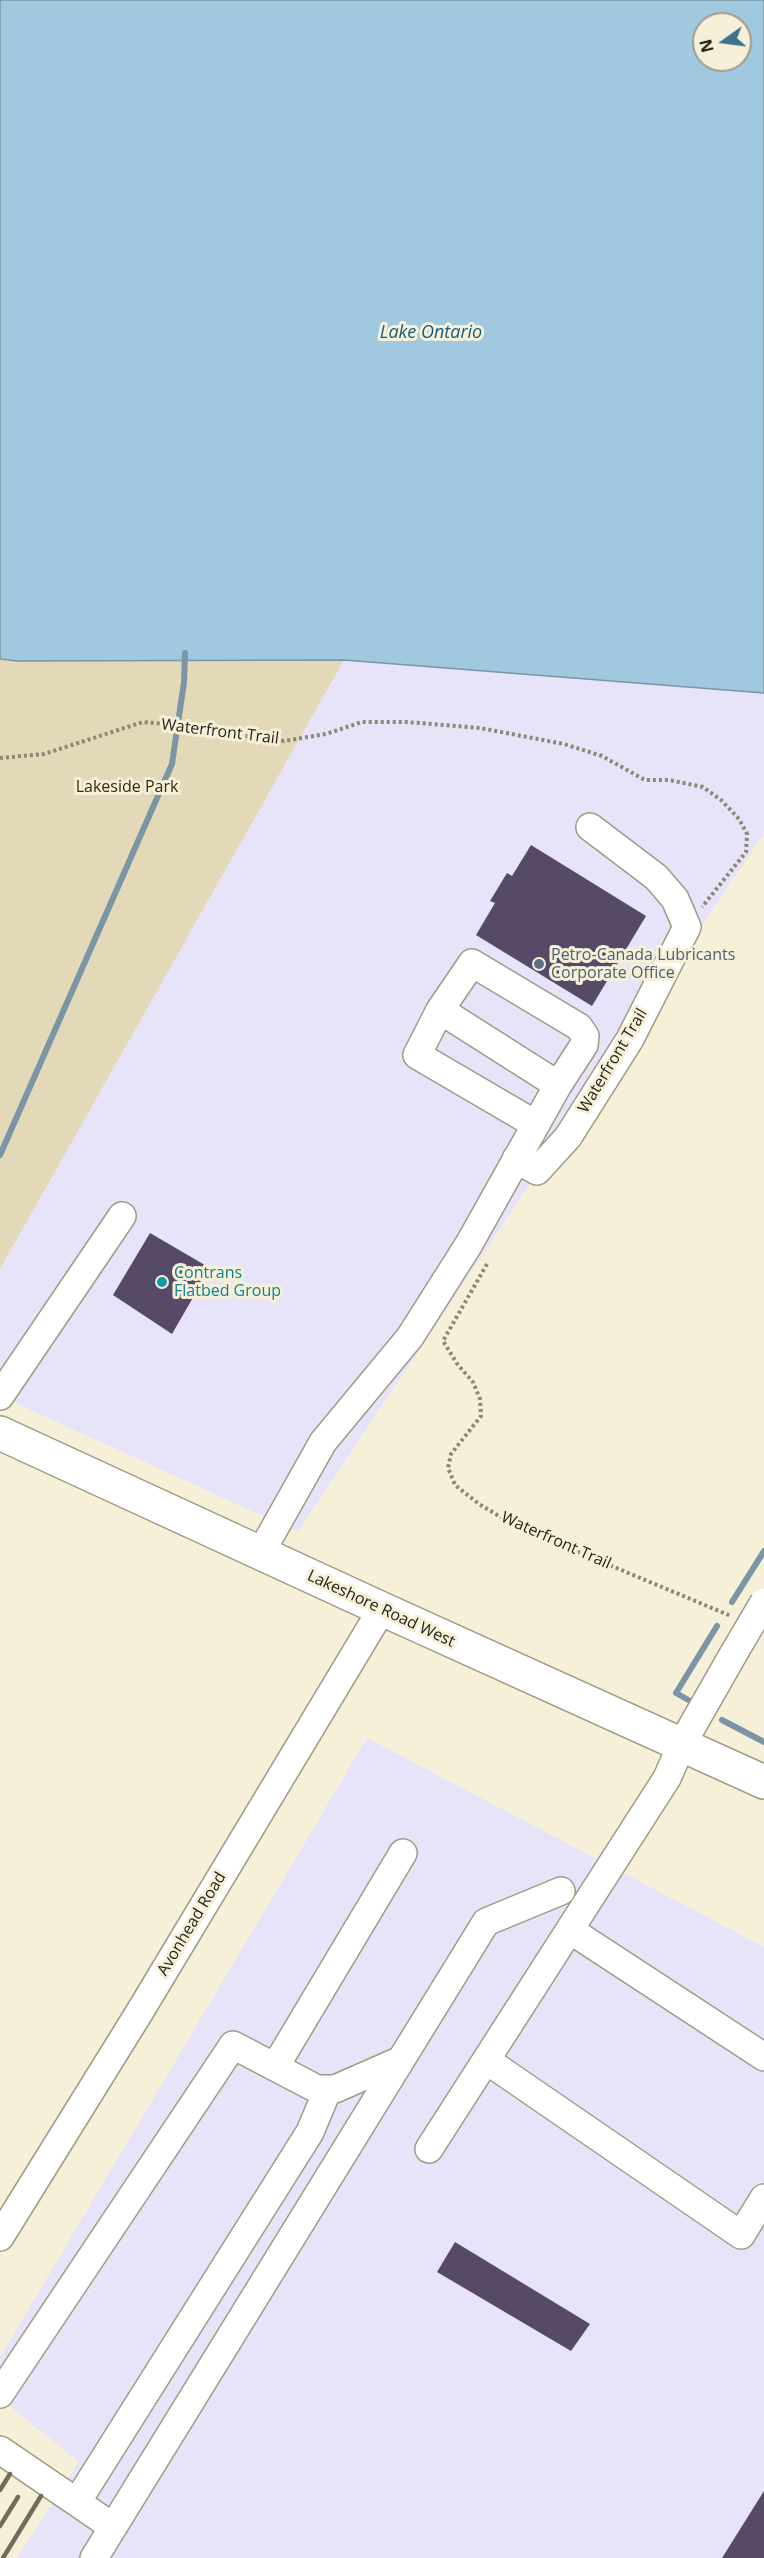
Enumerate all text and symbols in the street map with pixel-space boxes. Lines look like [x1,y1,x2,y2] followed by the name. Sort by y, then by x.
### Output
[692,12,752,72] north arrow
[694,37,719,55] text: N
[380,322,482,344] water label: Lake Ontario
[160,715,280,749] street label: Waterfront Trail
[76,777,178,797] park label: Lakeside Park
[551,945,735,983] place label: Petro-Canada Lubricants Corporate Office
[532,957,546,971] marker: Petro-Canada Lubricants Corporate Office
[574,1005,652,1117] street label: Waterfront Trail
[174,1263,281,1301] place label: Contrans Flatbed Group
[155,1275,169,1289] marker: Contrans Flatbed Group
[498,1508,614,1574] street label: Waterfront Trail
[304,1566,458,1652] street label: Lakeshore Road West
[154,1869,230,1979] street label: Avonhead Road

